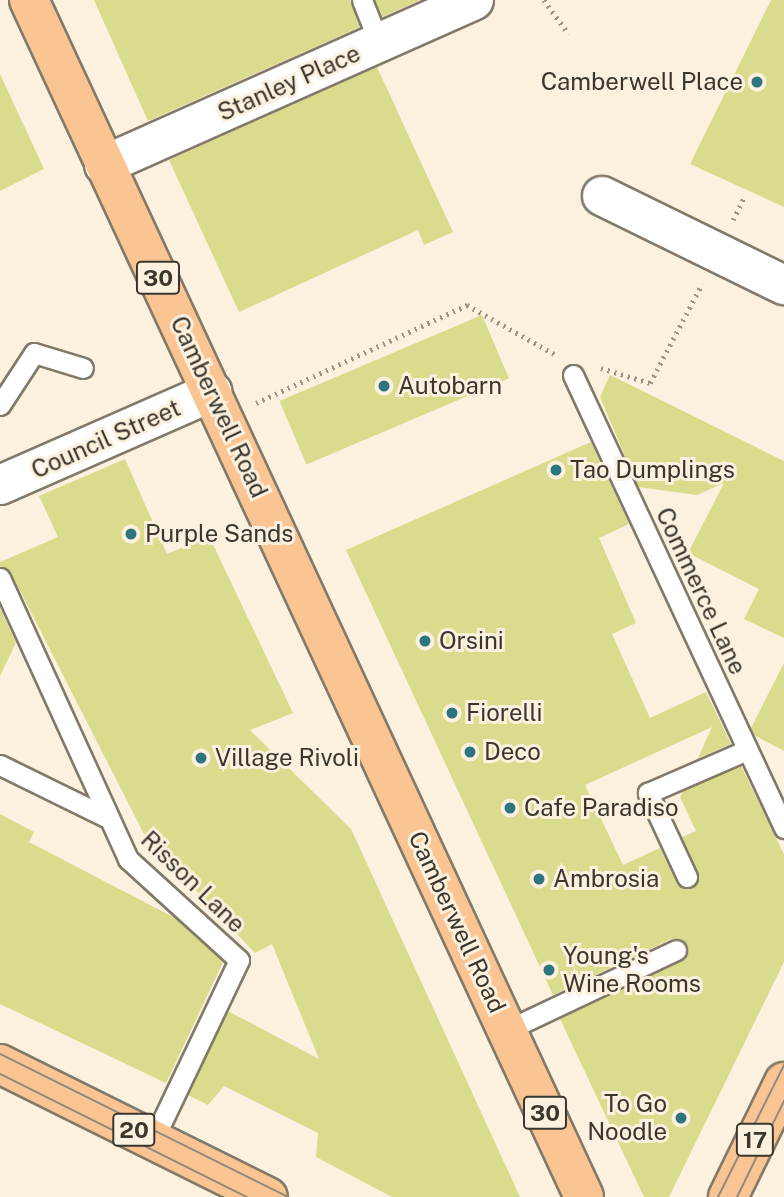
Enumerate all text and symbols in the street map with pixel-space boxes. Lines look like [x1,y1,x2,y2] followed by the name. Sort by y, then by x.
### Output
[213,39,365,127] street label: Stanley Place
[541,68,743,96] place label: Camberwell Place
[749,74,765,90] marker: Camberwell Place
[135,258,181,298] road number: 30
[164,312,274,502] street label: Camberwell Road
[398,372,502,400] place label: Autobarn
[376,378,392,394] marker: Autobarn
[27,393,185,485] street label: Council Street
[570,456,735,484] place label: Tao Dumplings
[548,462,564,478] marker: Tao Dumplings
[650,503,752,679] street label: Commerce Lane
[145,520,294,548] place label: Purple Sands
[123,526,139,542] marker: Purple Sands
[439,627,504,655] place label: Orsini
[417,633,433,649] marker: Orsini
[466,699,543,727] place label: Fiorelli
[444,705,460,721] marker: Fiorelli
[484,738,541,766] place label: Deco
[215,744,359,772] place label: Village Rivoli
[462,744,478,760] marker: Deco
[193,750,209,766] marker: Village Rivoli
[524,794,679,822] place label: Cafe Paradiso
[502,800,518,816] marker: Cafe Paradiso
[135,825,251,939] street label: Risson Lane
[402,827,512,1017] street label: Camberwell Road
[553,865,659,893] place label: Ambrosia
[531,871,547,887] marker: Ambrosia
[563,942,701,998] place label: Young's Wine Rooms
[541,962,557,978] marker: Young's Wine Rooms
[587,1090,667,1146] place label: To Go Noodle
[522,1094,568,1132] road number: 30
[111,1110,157,1149] road number: 20
[673,1110,689,1126] marker: To Go Noodle
[736,1120,774,1160] road number: 17

